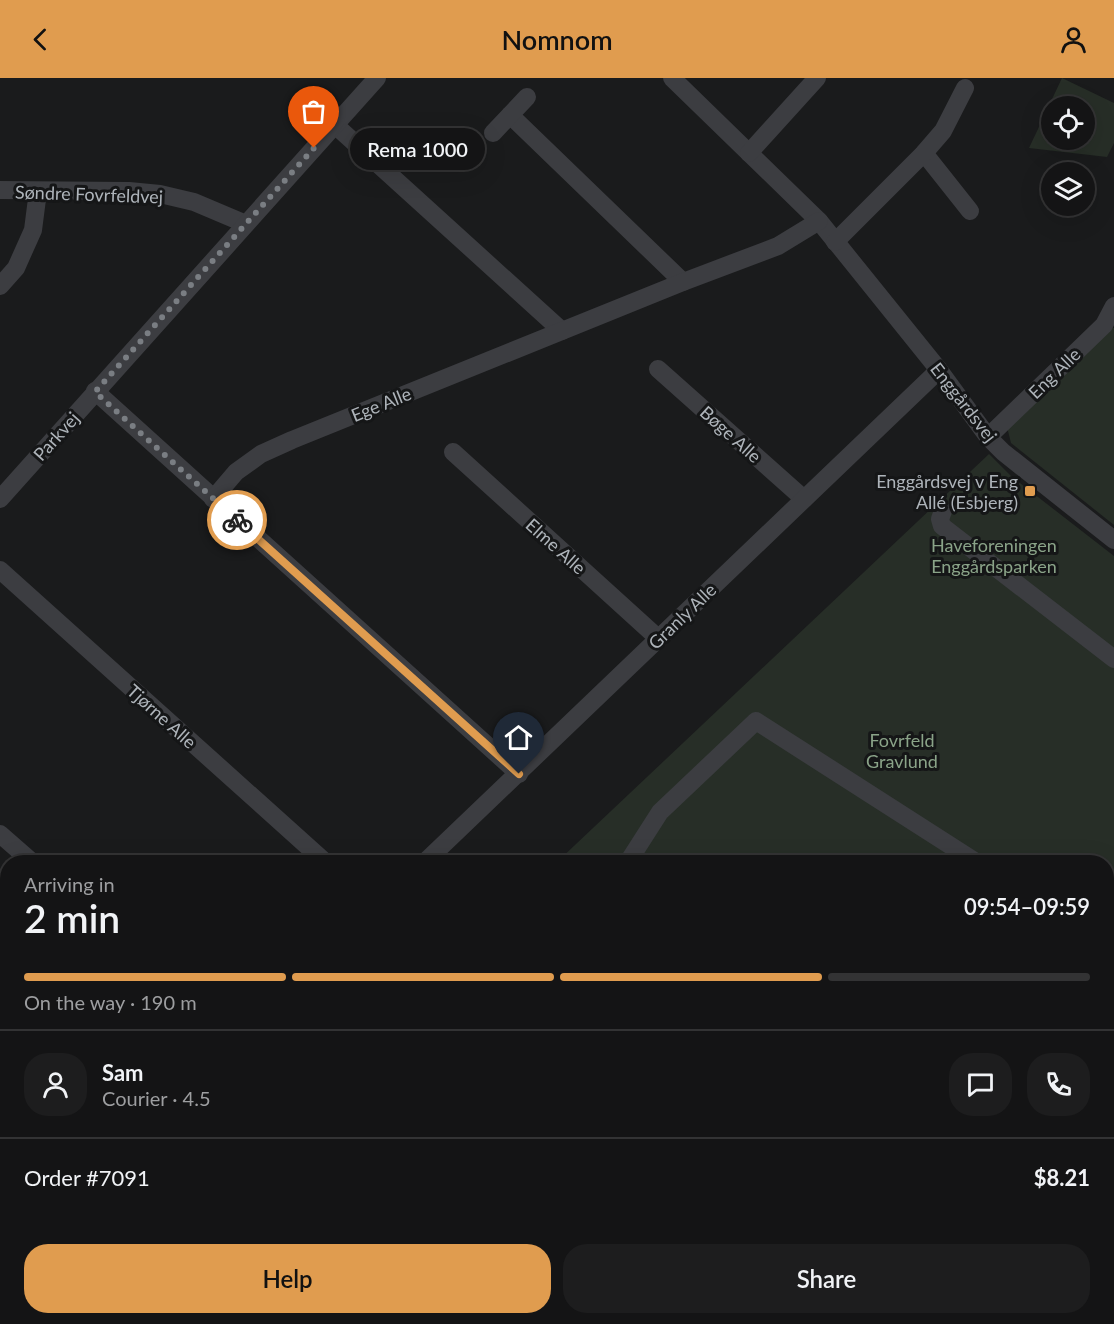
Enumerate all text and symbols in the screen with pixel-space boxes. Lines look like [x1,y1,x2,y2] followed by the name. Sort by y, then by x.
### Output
[24,23,57,56] icon: back
[501,23,613,56] text: Nomnom
[1057,23,1090,56] icon: person
[288,86,339,148] pin
[297,95,330,128] icon: bag
[1041,96,1095,216] map controls
[1041,96,1095,150] button: locate
[350,127,485,169] callout: Rema 1000
[367,137,468,161] text: Rema 1000
[1041,162,1095,216] button: layers
[15,180,163,208] street label: Søndre Fovrfeldvej
[1023,343,1085,403] street label: Eng Alle
[926,358,1002,446] street label: Enggårdsvej
[348,382,414,426] street label: Ege Alle
[696,401,766,467] street label: Bøge Alle
[28,407,84,465] street label: Parkvej
[876,470,1018,513] place label: Enggårdsvej v Eng Allé (Esbjerg)
[1023,484,1037,498] marker: Enggårdsvej v Eng Allé (Esbjerg)
[207,490,267,550] courier
[221,504,254,537] icon: bike
[522,513,590,579] street label: Elme Alle
[931,534,1057,577] park label: Haveforeningen Enggårdsparken
[644,578,720,654] street label: Granly Alle
[123,679,201,753] street label: Tjørne Alle
[493,712,544,774] pin
[502,721,535,754] icon: home
[866,729,938,772] park label: Fovrfeld Gravlund
[24,872,115,896] text: Arriving in
[964,893,1090,920] text: 09:54–09:59
[24,895,120,941] text: 2 min
[24,990,197,1014] text: On the way · 190 m
[24,1053,87,1116] button: person
[949,1053,1012,1116] button: chat
[1027,1053,1090,1116] button: phone
[102,1059,144,1086] text: Sam
[102,1086,211,1110] text: Courier · 4.5
[24,1164,150,1191] text: Order #7091
[1034,1164,1090,1191] text: $8.21
[24,1244,551,1313] button: Help
[563,1244,1090,1313] button: Share

